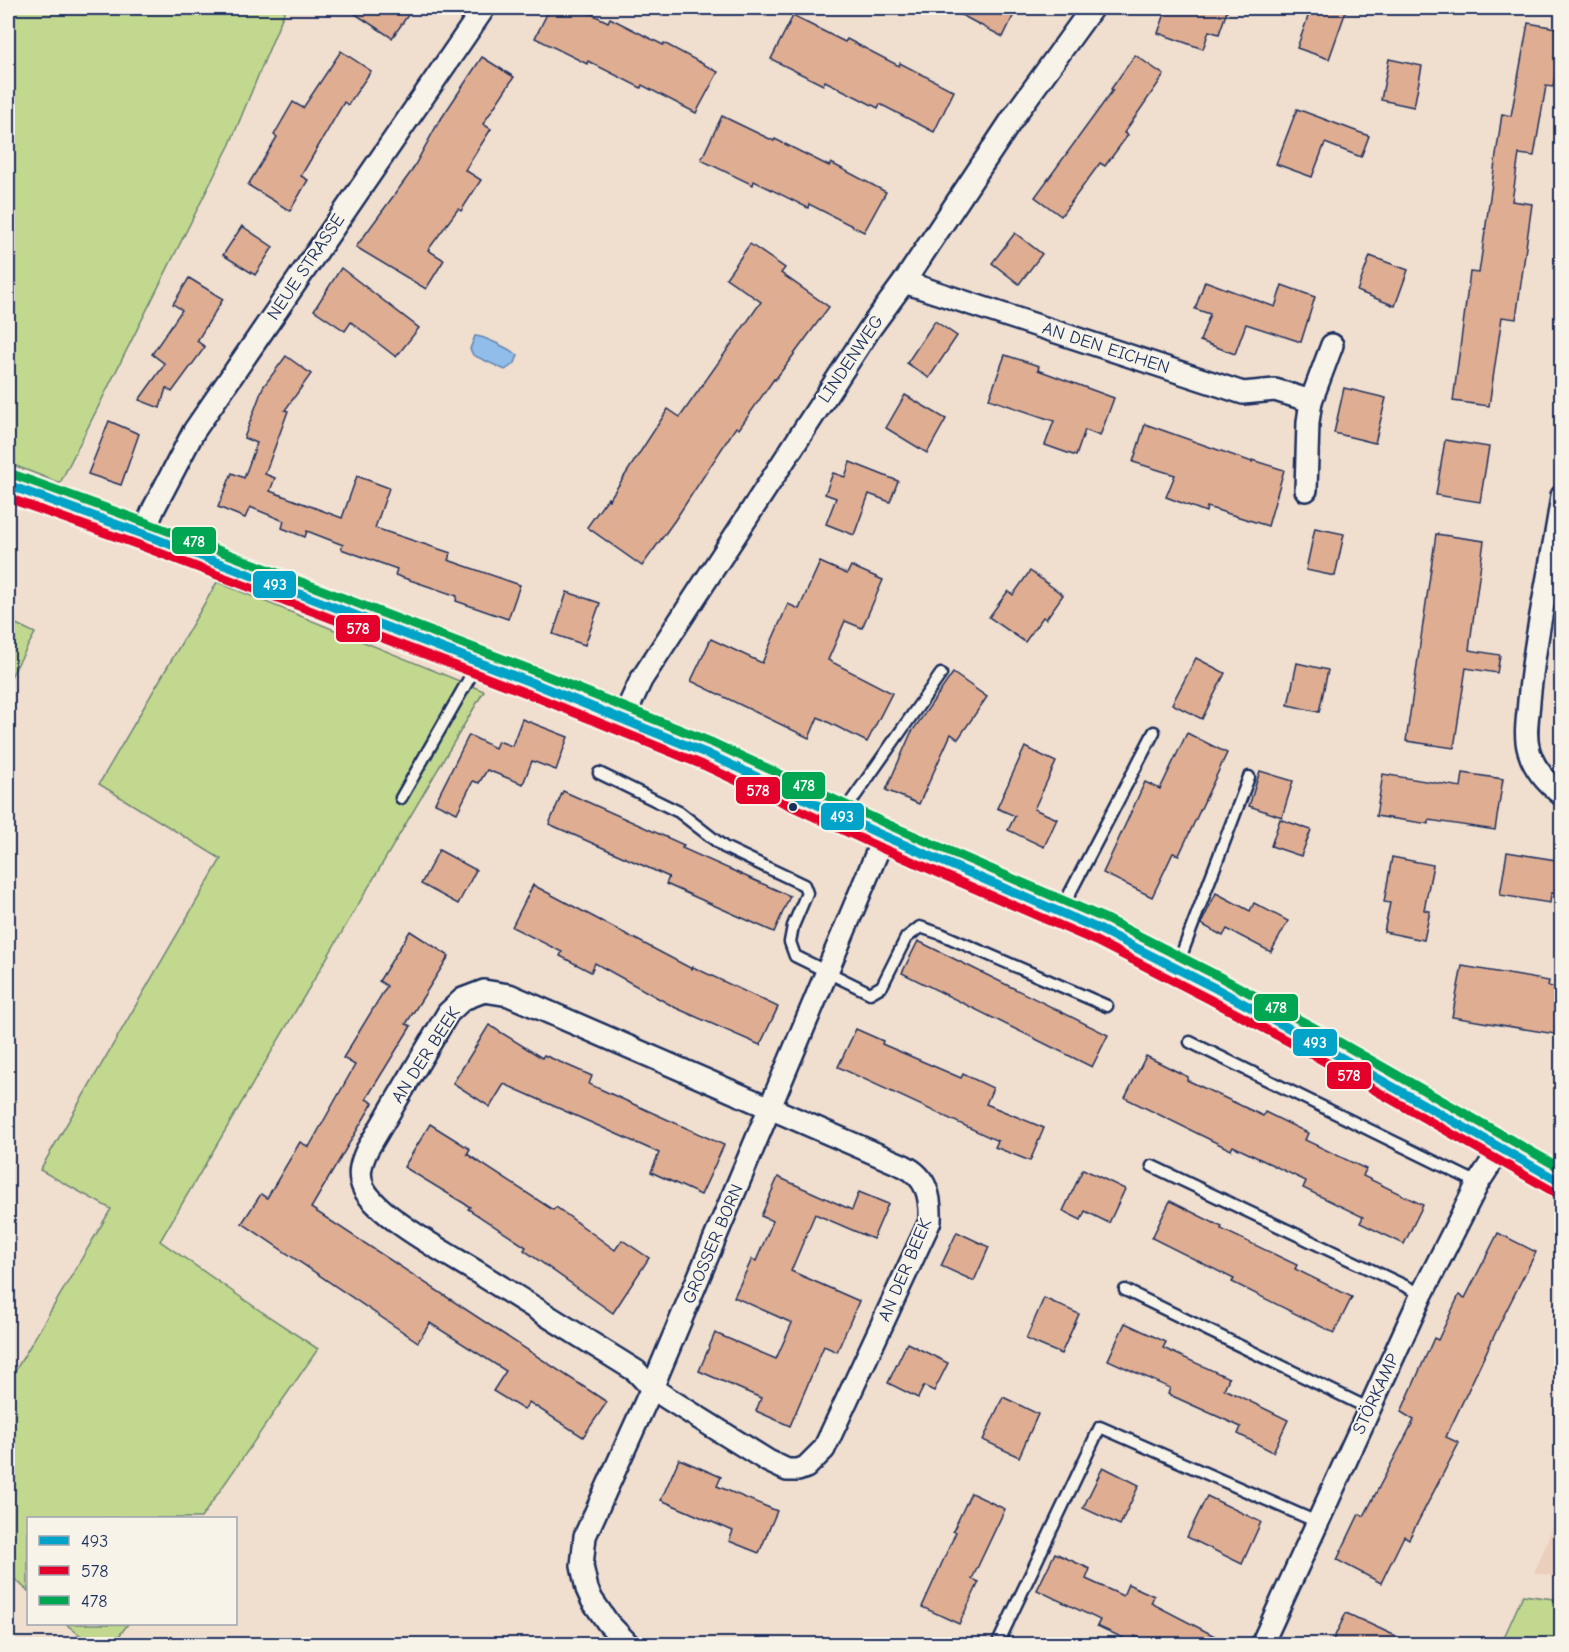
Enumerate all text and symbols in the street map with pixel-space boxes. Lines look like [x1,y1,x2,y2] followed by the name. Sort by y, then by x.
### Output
[263,210,349,324] street label: NEUE STRASSE
[814,311,888,407] street label: LINDENWEG
[1040,318,1172,378] street label: AN DEN EICHEN
[171,526,217,555] line badge: 478
[183,533,205,551] text: 478
[252,570,297,599] line badge: 493
[263,576,287,594] text: 493
[335,614,381,643] line badge: 578
[346,620,370,638] text: 578
[781,771,826,800] line badge: 478
[735,776,781,805] line badge: 578
[793,777,815,795] text: 478
[746,782,770,800] text: 578
[787,801,799,813] unlabelled marker
[820,802,865,831] line badge: 493
[830,808,854,826] text: 493
[1253,993,1299,1022] line badge: 478
[1265,999,1287,1017] text: 478
[387,1003,465,1107] street label: AN DER BEEK
[1292,1028,1338,1057] line badge: 493
[1303,1034,1327,1052] text: 493
[1326,1061,1372,1090] line badge: 578
[1337,1067,1361,1085] text: 578
[678,1181,748,1307] street label: GROSSER BORN
[874,1215,936,1325] street label: AN DER BEEK
[1348,1350,1404,1438] street label: STÖRKAMP
[27,1517,237,1625] legend
[81,1531,108,1552] text: 493
[81,1561,108,1582] text: 578
[81,1591,107,1612] text: 478

